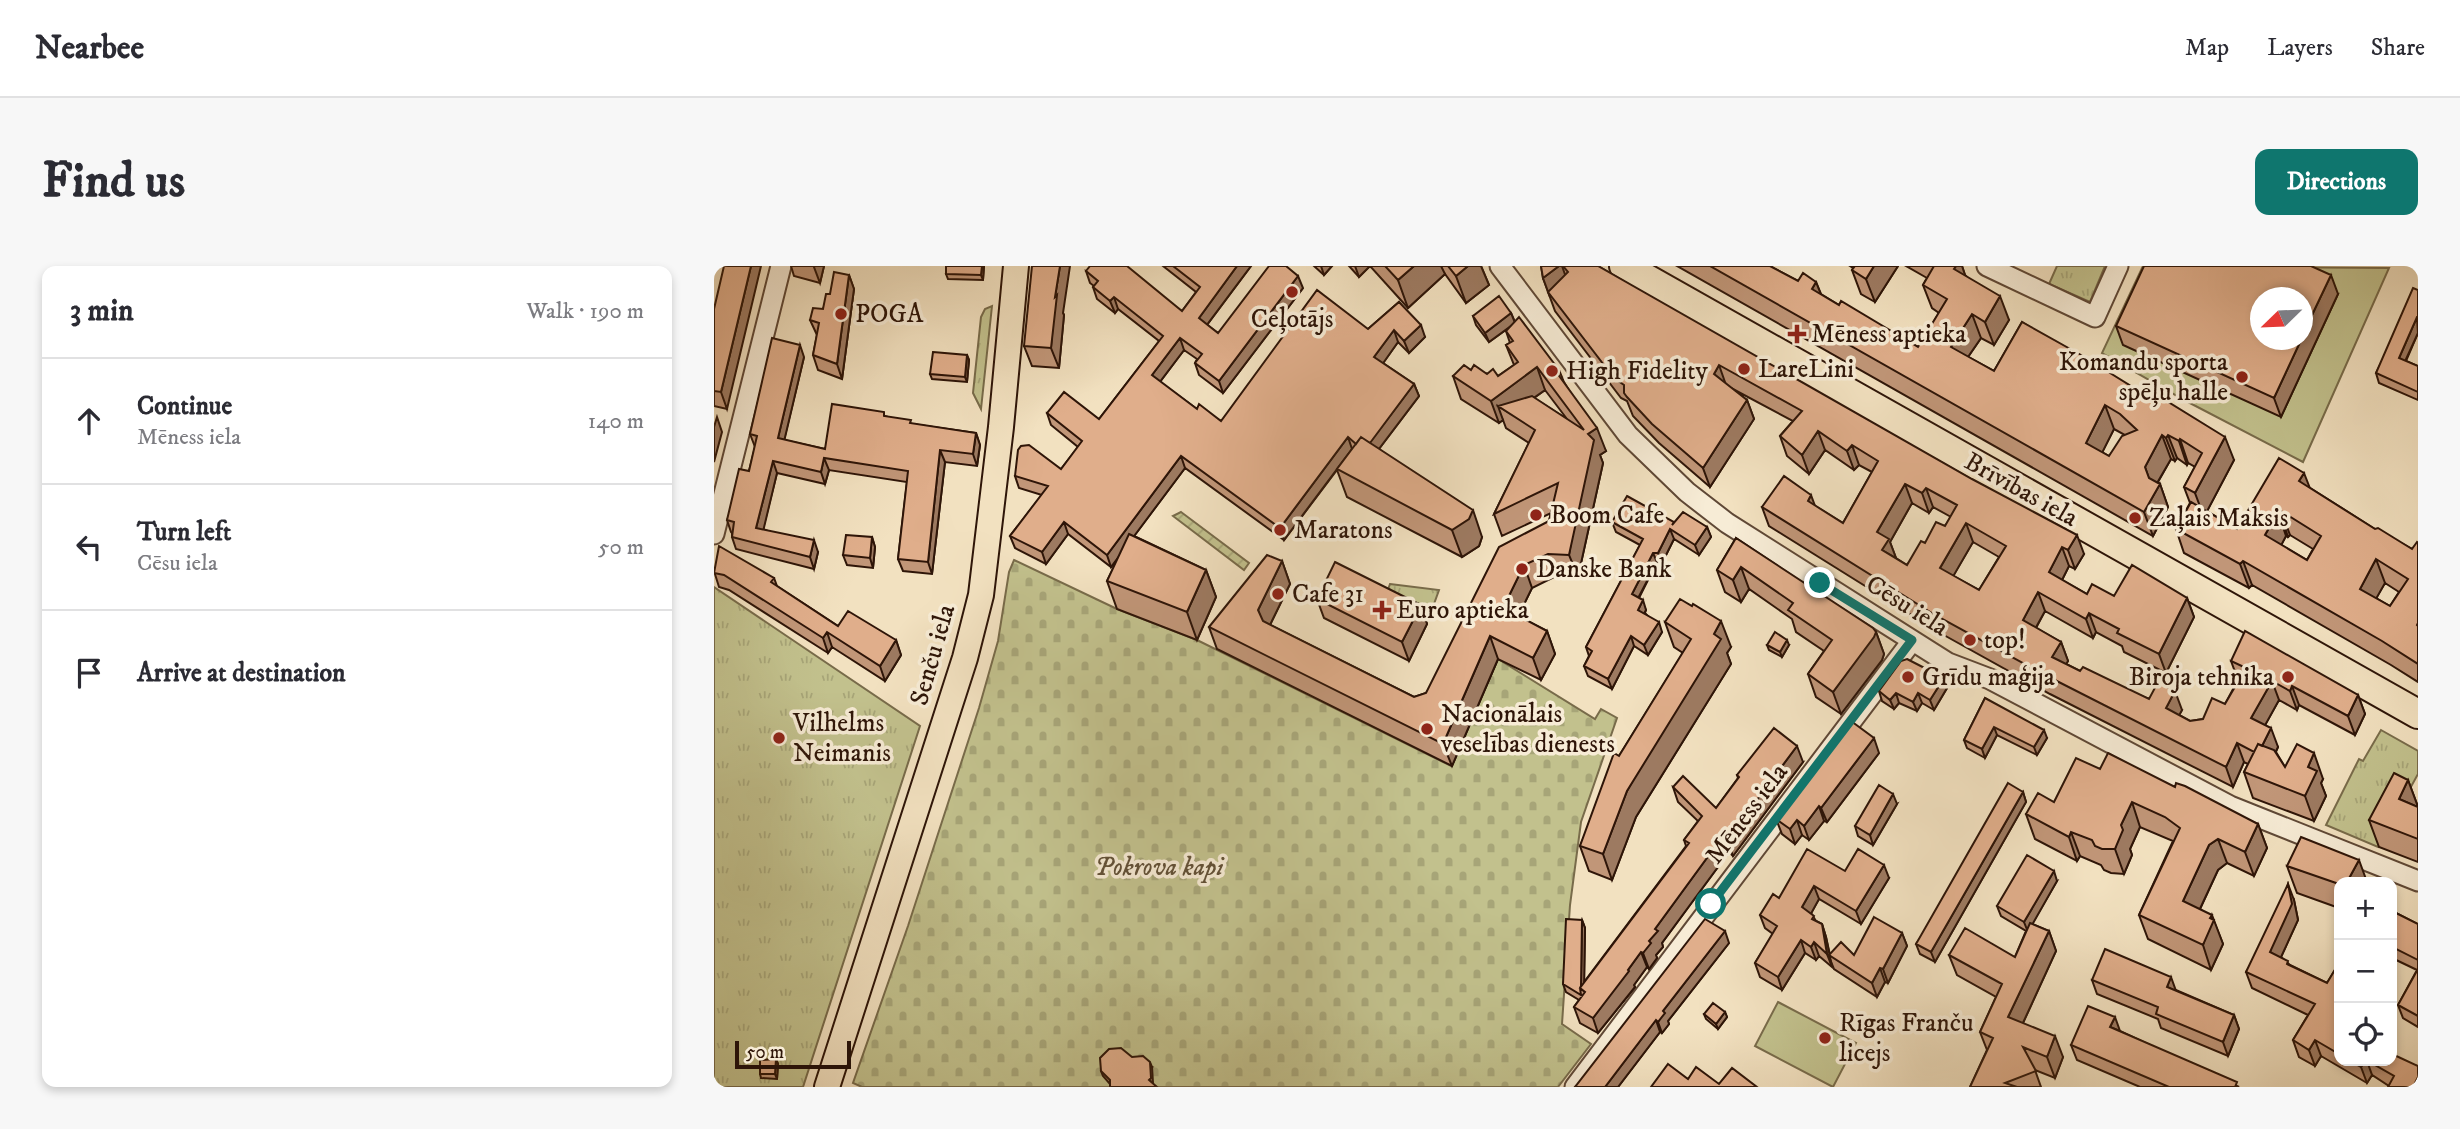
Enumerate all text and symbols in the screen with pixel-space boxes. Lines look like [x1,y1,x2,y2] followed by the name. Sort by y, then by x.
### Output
[35,28,144,69] text: Nearbee
[2185,33,2229,63] text: Map
[2267,33,2333,63] text: Layers
[2371,33,2425,63] text: Share
[2255,149,2418,215] button: Directions
[42,151,185,213] text: Find us
[1284,284,1300,300] marker: Ceļotājs
[2250,287,2313,350] north arrow
[70,293,134,330] text: 3 min
[526,297,644,326] text: Walk · 190 m
[855,298,924,331] place label: POGA
[1251,303,1333,336] place label: Ceļotājs
[833,306,849,322] marker: POGA
[1811,318,1966,351] place label: Mēness aptieka
[1789,326,1805,342] marker: Mēness aptieka
[2059,346,2228,409] place label: Komandu sporta spēļu halle
[1758,353,1854,386] place label: LareLini
[1566,355,1709,388] place label: High Fidelity
[1736,361,1752,377] marker: LareLini
[1544,363,1560,379] marker: High Fidelity
[2234,369,2250,385] marker: Komandu sporta spēļu halle
[137,390,232,423] text: Continue
[70,402,108,440] icon: ahead
[588,407,644,436] text: 140 m
[137,423,241,452] text: Mēness iela
[1958,445,2084,535] street label: Brīvības iela
[1550,499,1664,532] place label: Boom Cafe
[2149,502,2288,535] place label: Zaļais Maksis
[1528,507,1544,523] marker: Boom Cafe
[2127,510,2143,526] marker: Zaļais Maksis
[1294,514,1393,547] place label: Maratons
[137,516,231,549] text: Turn left
[1272,522,1288,538] marker: Maratons
[70,528,108,566] icon: left
[598,533,644,562] text: 50 m
[137,549,218,578] text: Cēsu iela
[1536,553,1672,586] place label: Danske Bank
[1514,561,1530,577] marker: Danske Bank
[1804,567,1835,598] route end
[1860,568,1954,644] street label: Cēsu iela
[1292,578,1364,611] place label: Cafe 31
[1270,586,1286,602] marker: Cafe 31
[1396,594,1529,627] place label: Euro aptieka
[903,601,963,709] street label: Senču iela
[1374,602,1390,618] marker: Euro aptieka
[1984,624,2026,657] place label: top!
[1962,632,1978,648] marker: top!
[70,654,108,692] icon: arrive
[137,657,346,690] text: Arrive at destination
[1922,661,2055,694] place label: Grīdu maģija
[2129,661,2274,694] place label: Biroja tehnika
[1900,669,1916,685] marker: Grīdu maģija
[2280,669,2296,685] marker: Biroja tehnika
[1440,698,1615,761] place label: Nacionālais veselības dienests
[792,707,891,770] place label: Vilhelms Neimanis
[1419,721,1435,737] marker: Nacionālais veselības dienests
[771,730,787,746] marker: Vilhelms Neimanis
[1698,757,1796,871] street label: Mēness iela
[1095,851,1226,884] park label: Pokrova kapi
[2334,877,2397,1066] map controls
[2334,877,2397,940] button: +
[1695,888,1726,919] route start
[2334,940,2397,1003] button: −
[2334,1003,2397,1066] button: locate
[1839,1007,1974,1070] place label: Rīgas Franču licejs
[1817,1030,1833,1046] marker: Rīgas Franču licejs
[735,1038,850,1070] scale bar
[746,1041,784,1064] text: 50 m

